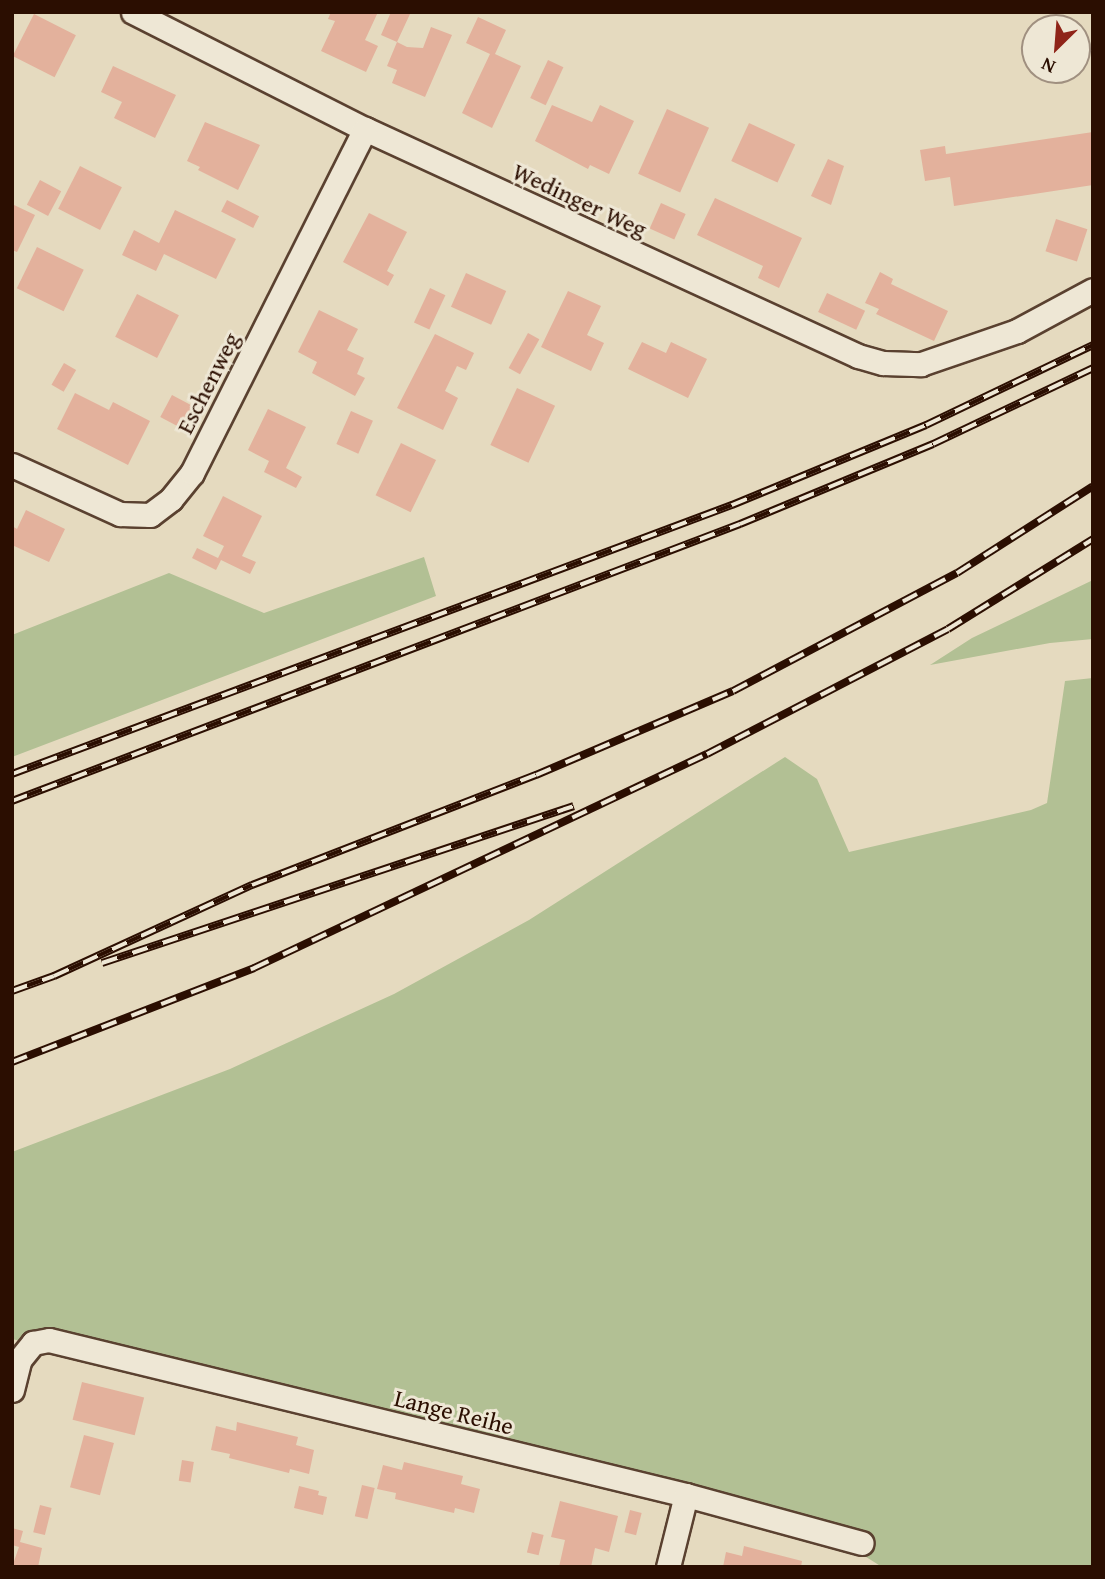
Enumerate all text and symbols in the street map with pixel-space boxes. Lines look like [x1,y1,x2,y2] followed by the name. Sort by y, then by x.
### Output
[1021,14,1091,84] north arrow
[1036,51,1060,82] text: N
[508,156,652,244] street label: Wedinger Weg
[170,327,246,439] street label: Eschenweg
[392,1383,516,1441] street label: Lange Reihe

